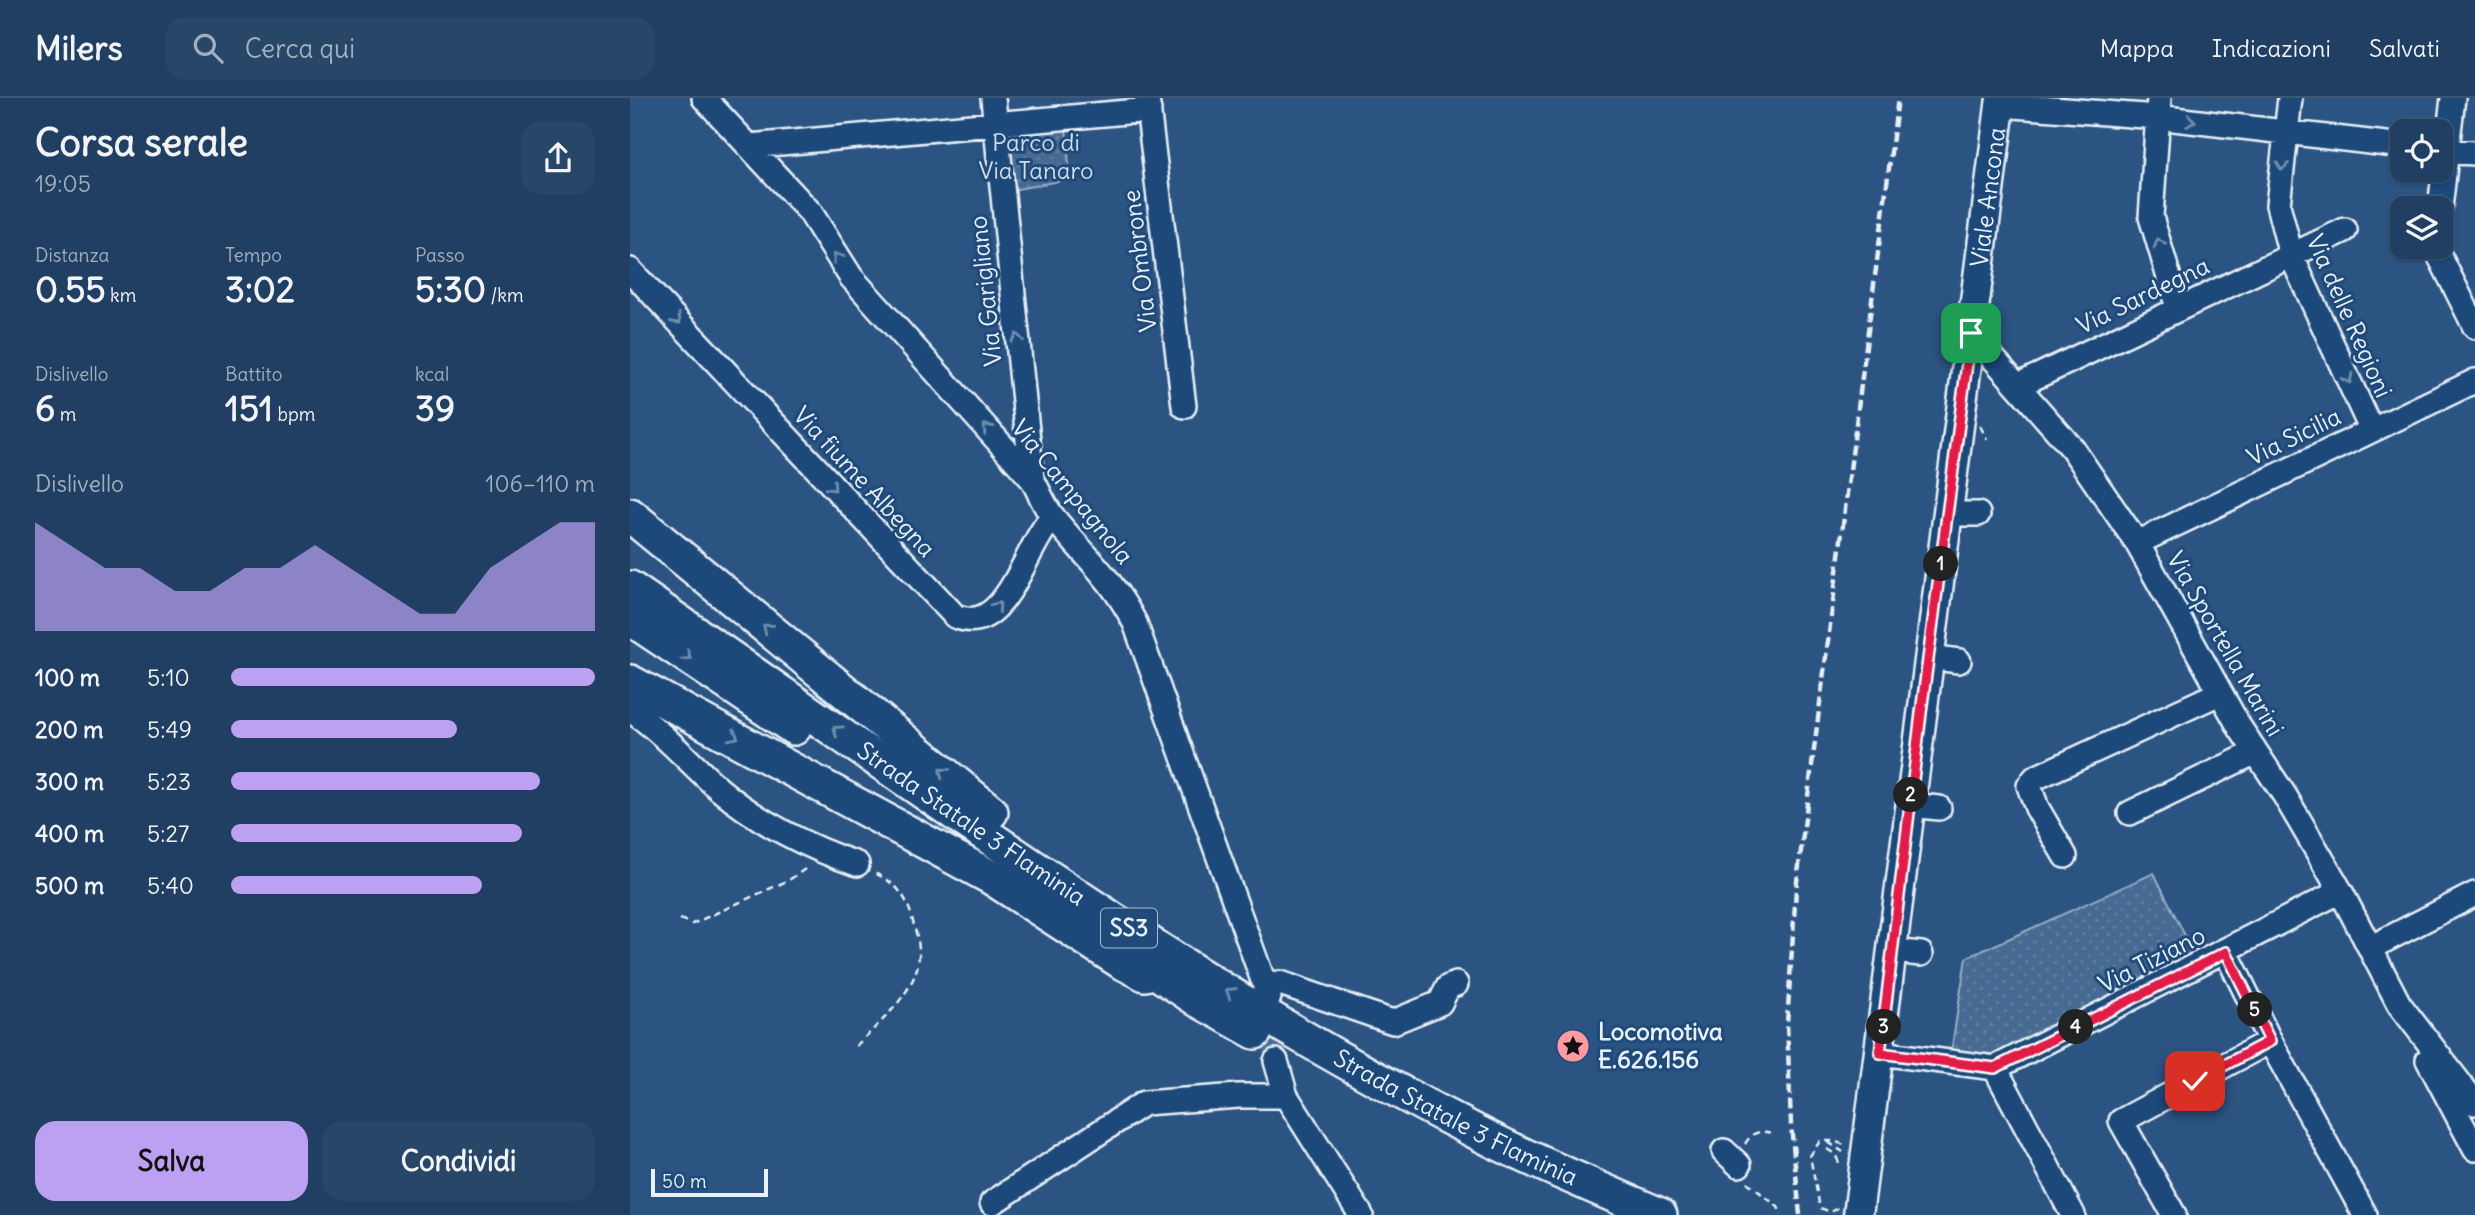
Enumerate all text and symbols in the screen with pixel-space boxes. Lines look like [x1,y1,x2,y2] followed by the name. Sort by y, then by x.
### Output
[165,17,655,80] search box
[35,27,123,69] text: Milers
[189,29,227,67] icon: search
[245,32,355,65] text: Cerca qui
[2100,33,2174,63] text: Mappa
[2212,33,2331,63] text: Indicazioni
[2369,33,2440,63] text: Salvati
[2185,114,2196,129] one-way arrow
[35,119,248,166] text: Corsa serale
[2390,119,2453,259] map controls
[2390,119,2453,182] button: locate
[521,121,595,195] button: share
[1963,126,2011,269] street label: Viale Ancona
[978,127,1094,185] park label: Parco di Via Tanaro
[2275,161,2290,172] one-way arrow
[35,169,91,198] text: 19:05
[1115,189,1163,334] street label: Via Ombrone
[2390,196,2453,259] button: layers
[962,214,1008,368] street label: Via Garigliano
[2301,229,2399,402] street label: Via delle Regioni
[2152,237,2167,249] one-way arrow
[35,243,109,267] text: Distanza
[225,243,282,267] text: Tempo
[415,243,465,267] text: Passo
[2071,250,2214,340] street label: Via Sardegna
[833,252,845,265] one-way arrow
[35,267,106,311] text: 0.55
[225,267,295,311] text: 3:02
[415,267,486,311] text: 5:30
[106,283,136,307] text: km
[486,283,524,307] text: /km
[1941,303,2001,363] pin
[668,312,681,325] one-way arrow
[1952,314,1990,352] icon: arrive
[1010,332,1025,344] one-way arrow
[35,362,109,386] text: Dislivello
[225,362,282,386] text: Battito
[415,362,449,386] text: kcal
[2340,372,2354,384] one-way arrow
[35,386,55,430] text: 6
[225,386,273,430] text: 151
[415,386,455,430] text: 39
[787,400,942,563] street label: Via fiume Albegna
[2242,401,2345,472] street label: Via Sicilia
[55,402,76,426] text: m
[273,402,315,426] text: bpm
[1005,413,1140,570] street label: Via Campagnola
[982,423,995,436] one-way arrow
[35,469,124,498] text: Dislivello
[485,469,595,498] text: 106–110 m
[823,479,836,492] one-way arrow
[1924,546,1958,582] pin: 1
[2161,546,2291,741] street label: Via Sportella Marini
[1937,551,1944,575] text: 1
[989,601,1001,614] one-way arrow
[763,624,776,636] one-way arrow
[679,648,692,661] one-way arrow
[35,663,100,692] text: 100 m
[147,663,190,692] text: 5:10
[35,715,104,744] text: 200 m
[147,715,192,744] text: 5:49
[832,726,845,738] one-way arrow
[727,728,739,742] one-way arrow
[852,735,1092,912] street label: Strada Statale 3 Flaminia
[35,767,104,796] text: 300 m
[147,767,191,796] text: 5:23
[939,768,951,781] one-way arrow
[1894,778,1928,812] pin: 2
[1905,782,1916,806] text: 2
[35,819,104,848] text: 400 m
[147,819,189,848] text: 5:27
[35,871,104,900] text: 500 m
[147,871,194,900] text: 5:40
[1101,908,1157,948] road number: SS3
[2093,919,2210,999] street label: Via Tiziano
[1225,987,1238,1000] one-way arrow
[2238,992,2272,1028] pin: 5
[2249,997,2260,1021] text: 5
[1866,1010,1902,1044] pin: 3
[2058,1010,2094,1044] pin: 4
[1878,1014,1889,1038] text: 3
[2070,1014,2081,1038] text: 4
[1598,1016,1723,1074] place label: Locomotiva E.626.156
[1554,1027,1592,1065] place icon: Locomotiva E.626.156
[1329,1042,1582,1191] street label: Strada Statale 3 Flaminia
[2165,1051,2225,1111] pin
[2176,1062,2214,1100] icon: check
[35,1121,308,1201] button: Salva
[322,1121,595,1201] button: Condividi
[651,1166,768,1198] scale bar
[662,1169,707,1193] text: 50 m

